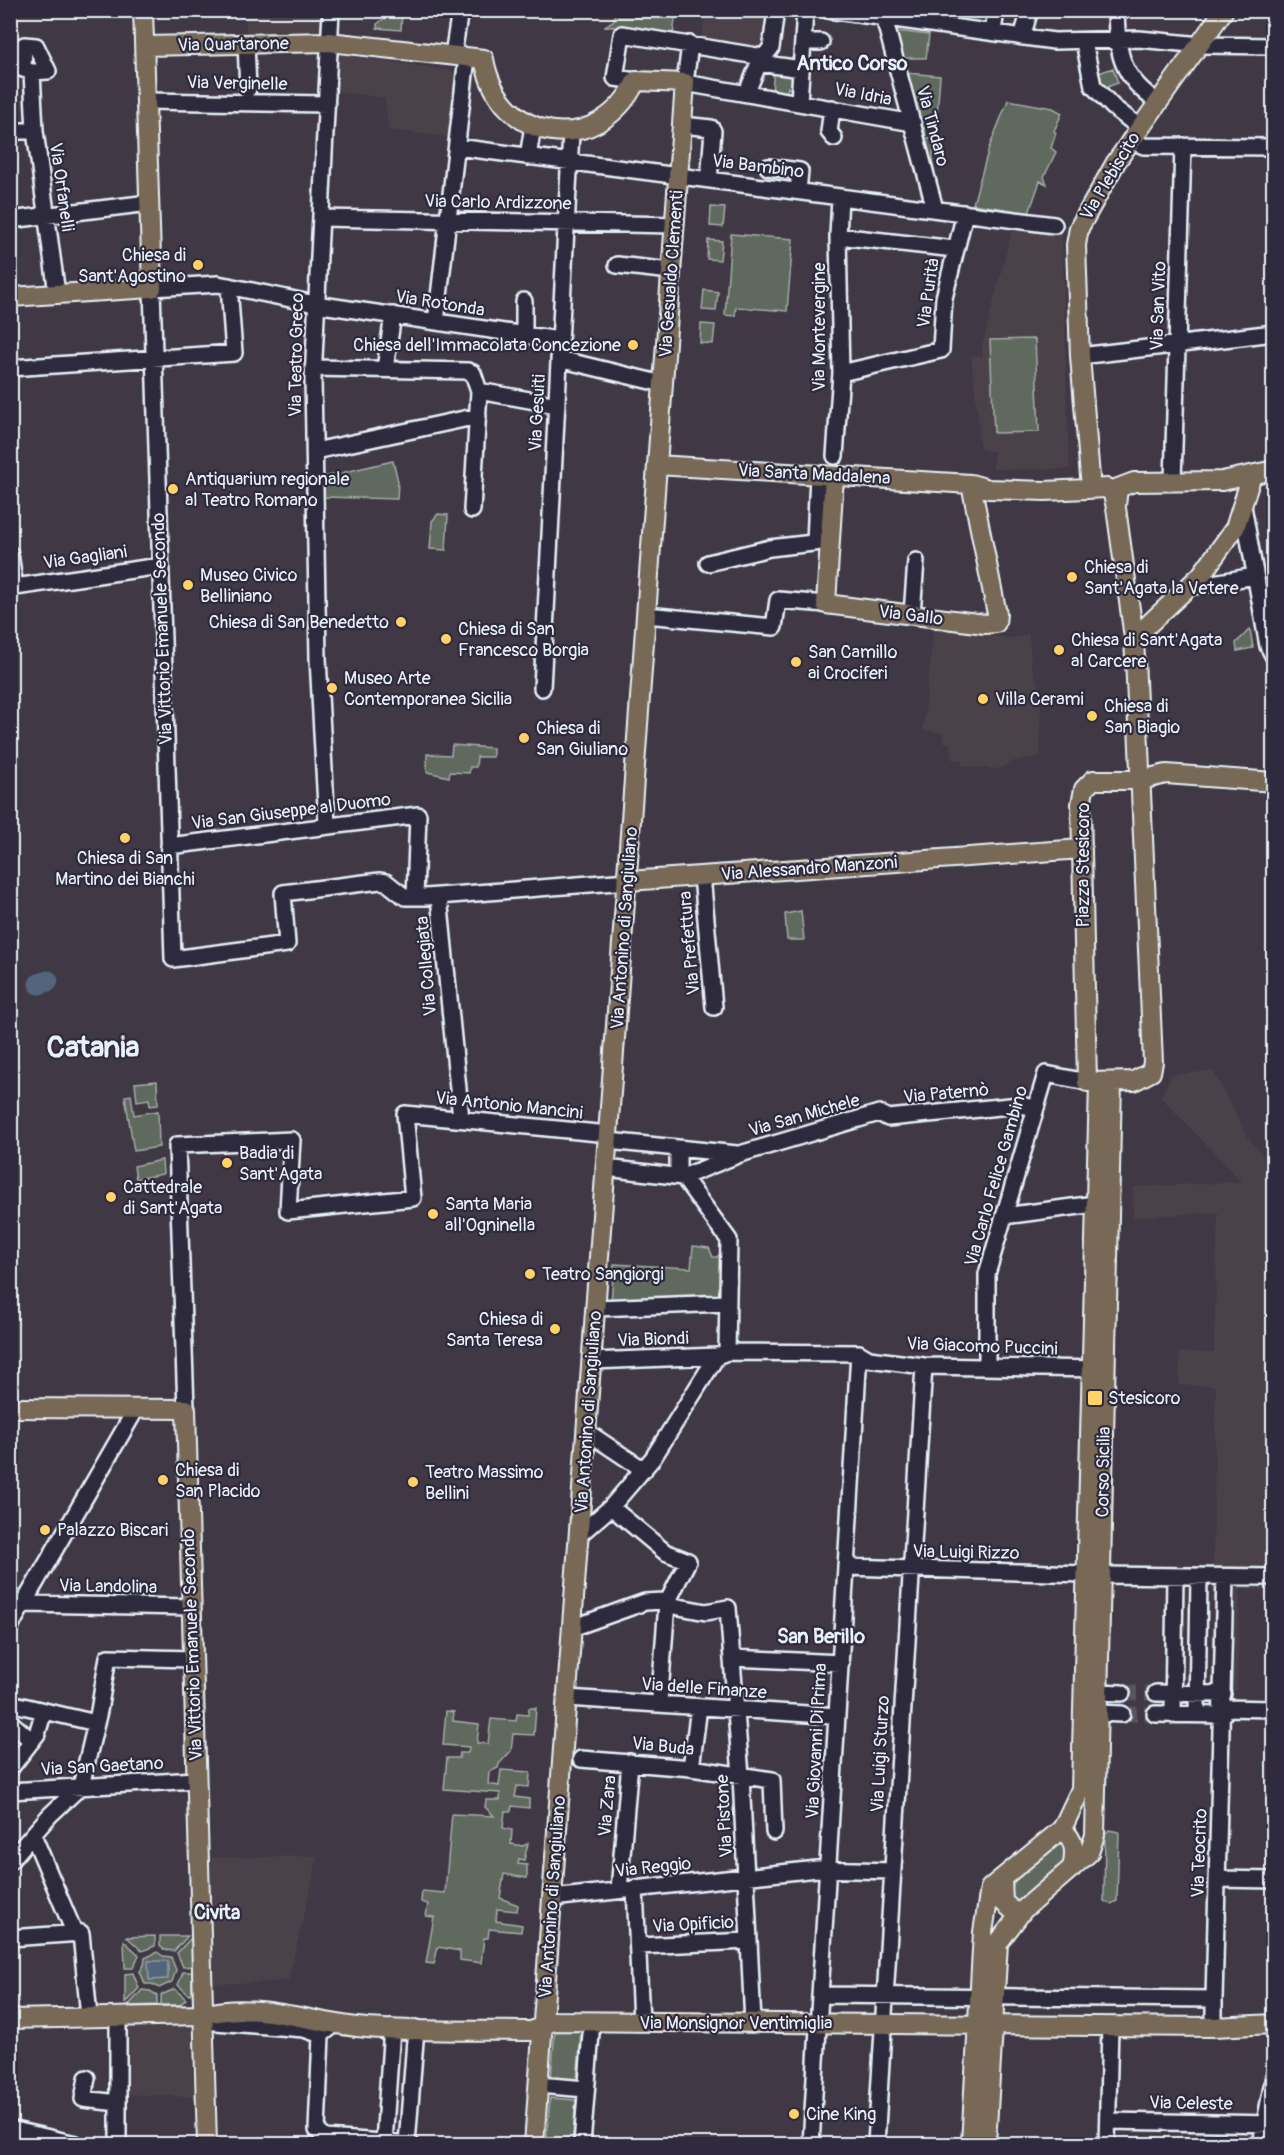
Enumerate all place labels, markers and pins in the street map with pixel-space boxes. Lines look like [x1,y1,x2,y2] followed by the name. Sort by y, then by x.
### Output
[78,244,186,288] place label: Chiesa di Sant'Agostino
[191,258,205,272] marker: Chiesa di Sant'Agostino
[353,334,621,357] place label: Chiesa dell'Immacolata Concezione
[626,338,640,352] marker: Chiesa dell'Immacolata Concezione
[185,468,350,512] place label: Antiquarium regionale al Teatro Romano
[166,482,180,496] marker: Antiquarium regionale al Teatro Romano
[1084,556,1239,600] place label: Chiesa di Sant'Agata la Vetere
[200,564,298,608] place label: Museo Civico Belliniano
[1065,570,1079,584] marker: Chiesa di Sant'Agata la Vetere
[181,578,195,592] marker: Museo Civico Belliniano
[209,611,389,634] place label: Chiesa di San Benedetto
[394,615,408,629] marker: Chiesa di San Benedetto
[458,618,589,662] place label: Chiesa di San Francesco Borgia
[1071,629,1222,673] place label: Chiesa di Sant'Agata al Carcere
[439,632,453,646] marker: Chiesa di San Francesco Borgia
[808,641,898,685] place label: San Camillo ai Crociferi
[1052,643,1066,657] marker: Chiesa di Sant'Agata al Carcere
[789,655,803,669] marker: San Camillo ai Crociferi
[344,667,512,711] place label: Museo Arte Contemporanea Sicilia
[325,681,339,695] marker: Museo Arte Contemporanea Sicilia
[995,688,1084,711] place label: Villa Cerami
[976,692,990,706] marker: Villa Cerami
[1104,695,1180,739] place label: Chiesa di San Biagio
[1085,709,1099,723] marker: Chiesa di San Biagio
[536,717,628,761] place label: Chiesa di San Giuliano
[517,731,531,745] marker: Chiesa di San Giuliano
[118,831,132,845] marker: Chiesa di San Martino dei Bianchi
[55,847,195,891] place label: Chiesa di San Martino dei Bianchi
[239,1142,322,1186] place label: Badia di Sant'Agata
[220,1156,234,1170] marker: Badia di Sant'Agata
[123,1176,222,1220] place label: Cattedrale di Sant'Agata
[104,1190,118,1204] marker: Cattedrale di Sant'Agata
[445,1193,535,1237] place label: Santa Maria all'Ogninella
[426,1207,440,1221] marker: Santa Maria all'Ogninella
[542,1263,664,1286] place label: Teatro Sangiorgi
[523,1267,537,1281] marker: Teatro Sangiorgi
[446,1308,543,1352] place label: Chiesa di Santa Teresa
[548,1322,562,1336] marker: Chiesa di Santa Teresa
[1108,1387,1181,1410] place label: Stesicoro
[1086,1389,1104,1407] marker: Stesicoro
[175,1459,261,1503] place label: Chiesa di San Placido
[425,1461,544,1505] place label: Teatro Massimo Bellini
[156,1473,170,1487] marker: Chiesa di San Placido
[406,1475,420,1489] marker: Teatro Massimo Bellini
[57,1519,168,1542] place label: Palazzo Biscari
[38,1523,52,1537] marker: Palazzo Biscari
[806,2103,876,2126] place label: Cine King
[787,2107,801,2121] marker: Cine King

